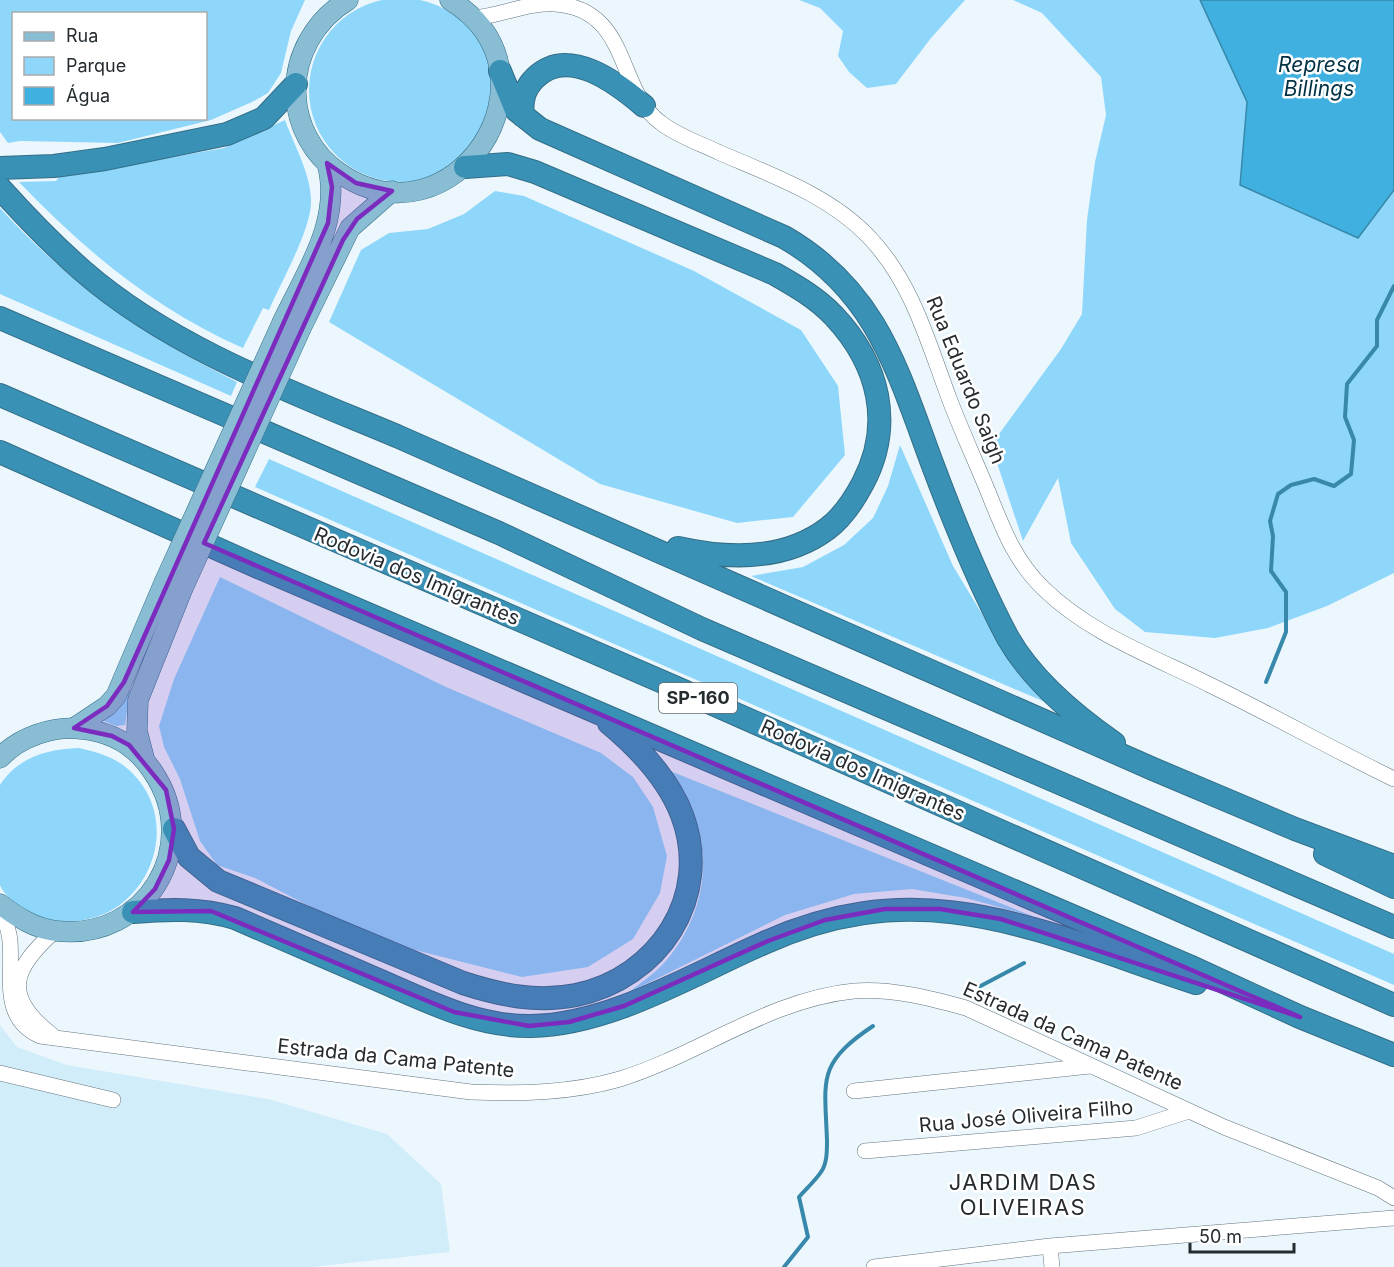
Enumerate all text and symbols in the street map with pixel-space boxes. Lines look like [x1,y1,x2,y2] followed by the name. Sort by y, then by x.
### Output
[12,12,207,120] legend
[66,25,98,46] text: Rua
[1278,52,1360,101] water label: Represa Billings
[66,55,126,76] text: Parque
[66,84,110,106] text: Água
[921,293,1011,467] street label: Rua Eduardo Saigh
[311,522,523,630] street label: Rodovia dos Imigrantes
[659,683,737,713] road number: SP-160
[757,714,969,826] street label: Rodovia dos Imigrantes
[959,977,1187,1095] street label: Estrada da Cama Patente
[276,1034,516,1082] street label: Estrada da Cama Patente
[918,1095,1134,1137] street label: Rua José Oliveira Filho
[949,1169,1097,1220] district label: JARDIM DAS OLIVEIRAS
[1190,1216,1294,1254] scale bar
[1199,1226,1242,1247] text: 50 m

